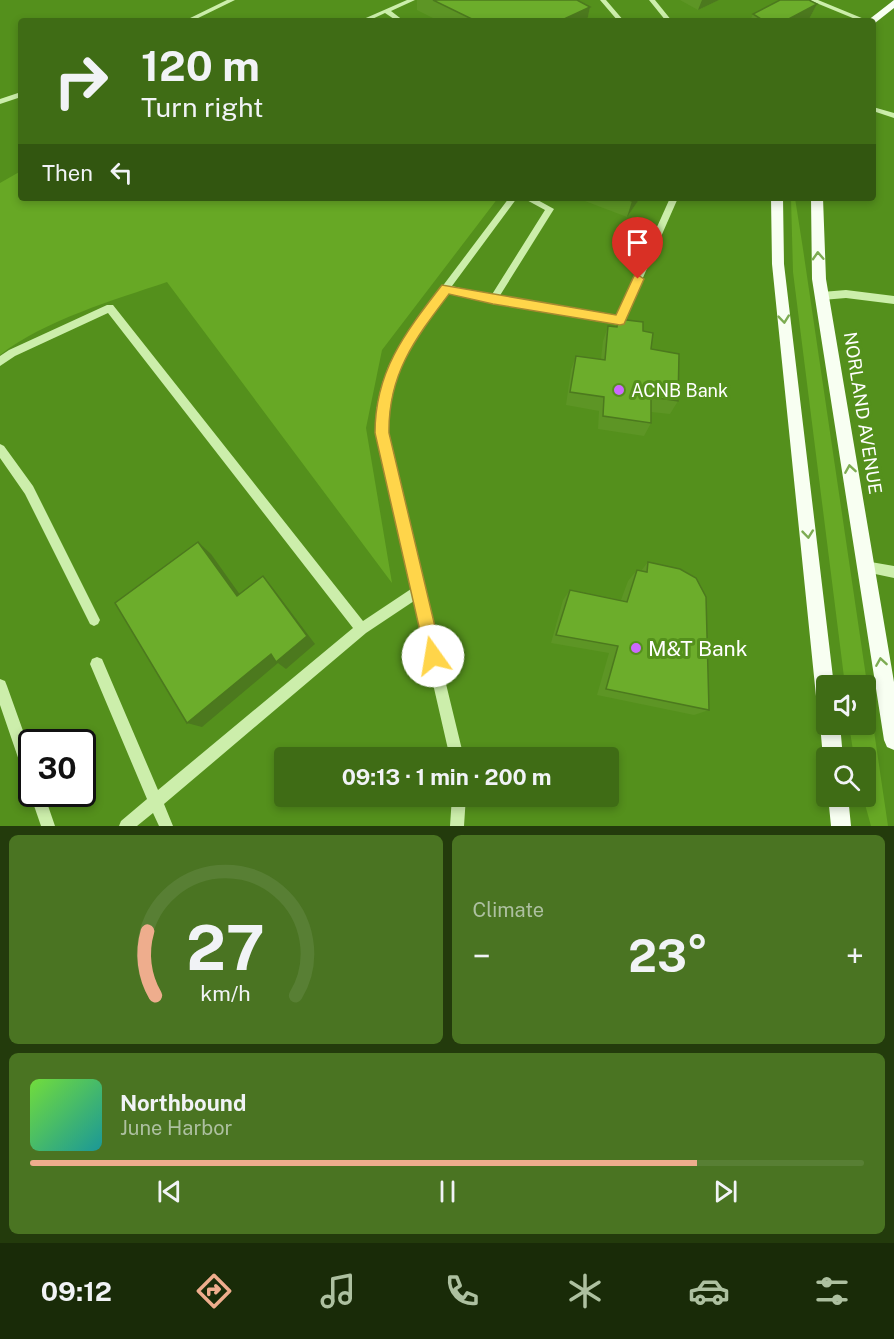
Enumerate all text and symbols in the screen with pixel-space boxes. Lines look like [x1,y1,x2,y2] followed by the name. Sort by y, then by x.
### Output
[141,41,260,90] text: 120 m
[42,42,120,120] icon: right
[141,91,264,123] text: Turn right
[105,156,138,189] icon: left
[42,160,93,186] text: Then
[612,217,663,279] pin
[621,226,654,259] icon: arrive
[811,251,824,260] one-way arrow
[778,315,790,324] one-way arrow
[840,330,886,496] street label: NORLAND AVENUE
[631,380,728,401] place label: ACNB Bank
[612,383,626,397] marker: ACNB Bank
[844,465,856,474] one-way arrow
[802,529,814,538] one-way arrow
[401,624,465,688] position arrow
[648,636,748,661] place label: M&T Bank
[629,641,643,655] marker: M&T Bank
[875,657,888,667] one-way arrow
[816,675,876,807] map controls
[816,675,876,735] button: sound
[18,729,96,807] speed limit sign: 30
[816,747,876,807] button: search
[342,764,551,790] text: 09:13 · 1 min · 200 m
[473,898,544,922] text: Climate
[186,911,265,984] text: 27
[628,929,708,982] text: 23°
[473,937,491,975] text: −
[846,937,864,975] text: +
[201,982,251,1007] text: km/h
[120,1090,246,1116] text: Northbound
[120,1116,232,1140] text: June Harbor
[153,1175,186,1208] icon: previous
[431,1175,464,1208] icon: pause
[709,1175,742,1208] icon: next
[193,1270,235,1312] icon: directions
[317,1270,359,1312] icon: music
[441,1270,483,1312] icon: phone
[564,1270,606,1312] icon: climate
[688,1270,730,1312] icon: car
[811,1270,853,1312] icon: filters
[41,1275,112,1307] text: 09:12

